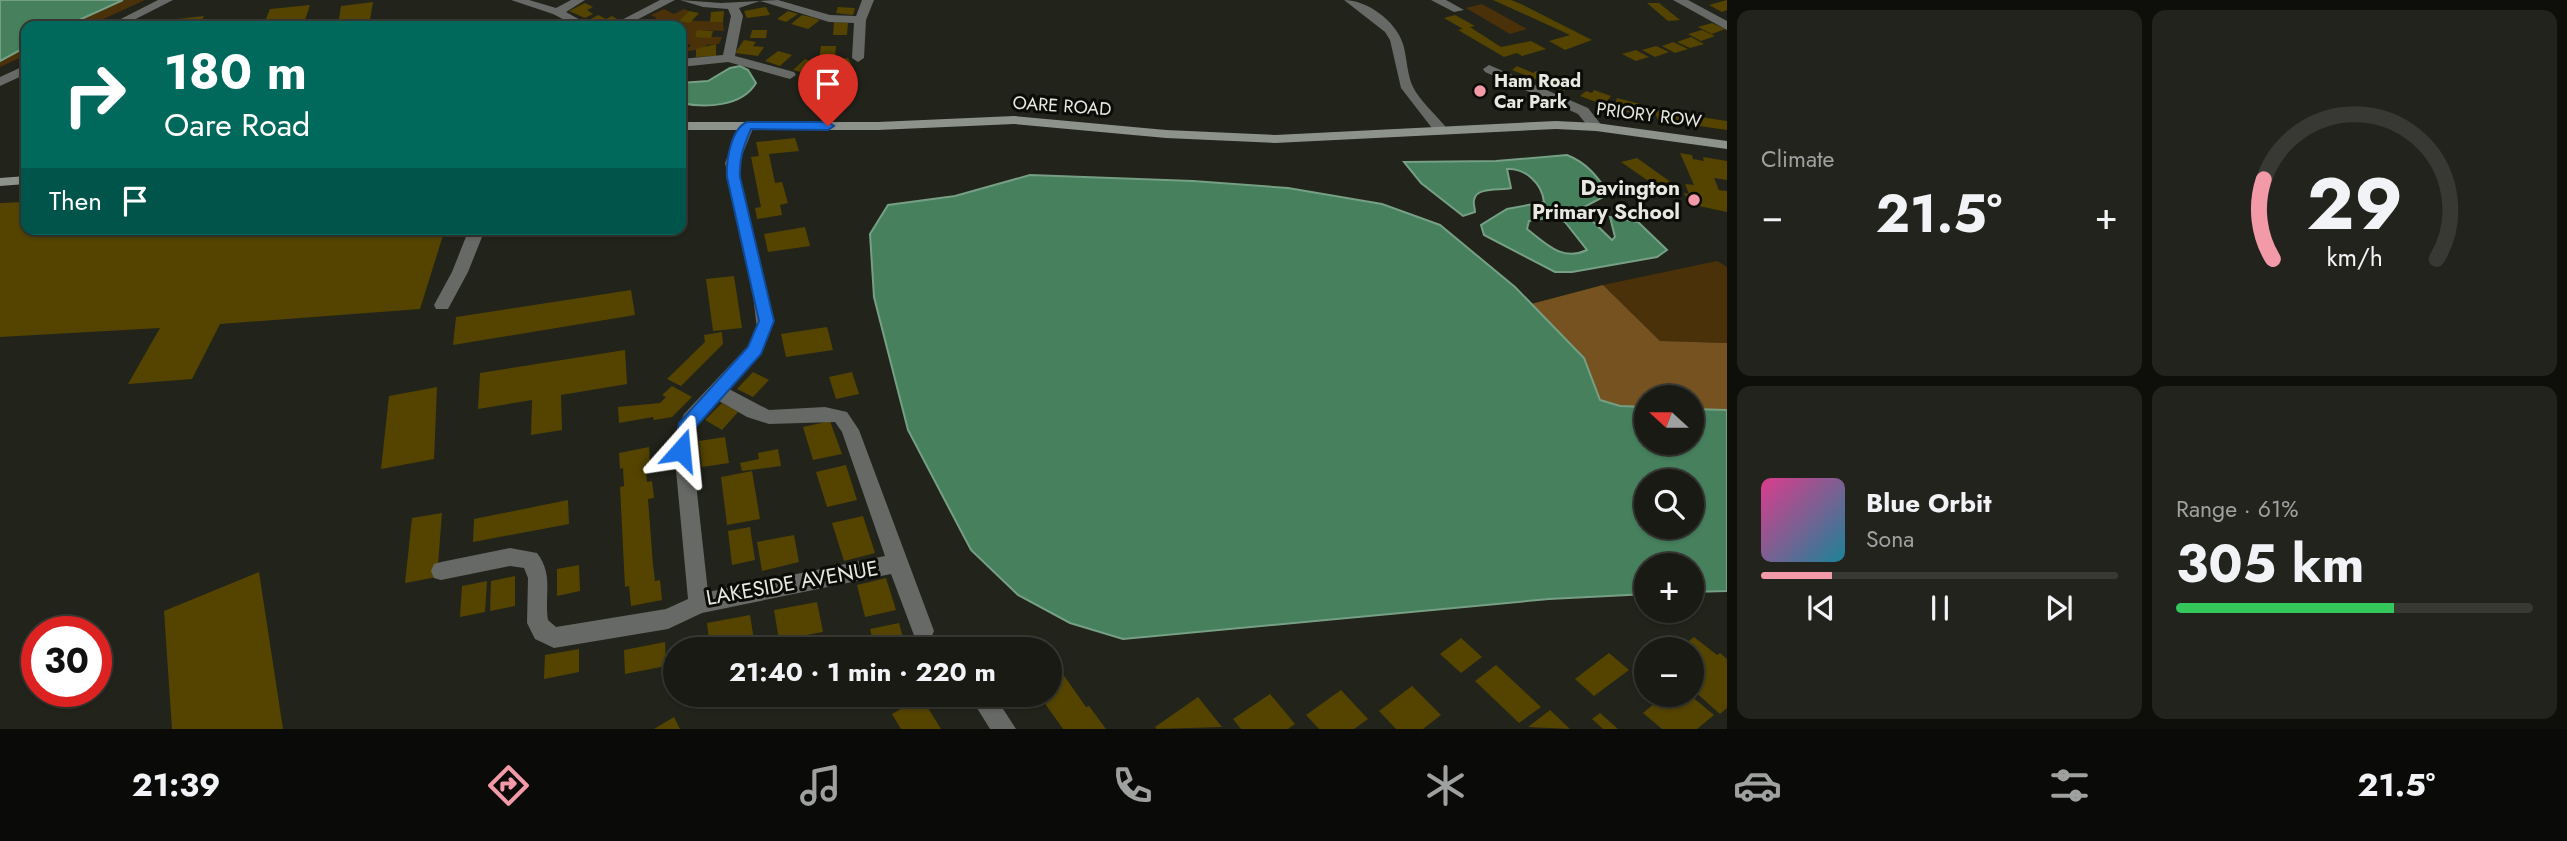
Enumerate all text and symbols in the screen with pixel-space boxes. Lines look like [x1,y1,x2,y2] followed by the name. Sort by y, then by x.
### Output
[164,37,307,107] text: 180 m
[49,49,140,140] icon: right
[798,54,858,126] pin
[809,65,847,103] icon: arrive
[1494,68,1581,115] place label: Ham Road Car Park
[1472,83,1488,99] marker: Ham Road Car Park
[1012,90,1112,122] street label: OARE ROAD
[1595,96,1703,134] street label: PRIORY ROW
[164,102,310,148] text: Oare Road
[1761,142,1834,176] text: Climate
[2306,151,2403,256] text: 29
[1532,173,1680,227] place label: Davington Primary School
[1876,176,2002,252] text: 21.5°
[49,182,102,220] text: Then
[116,182,154,220] icon: arrive
[1761,188,1783,243] text: −
[2095,188,2118,243] text: +
[1686,192,1702,208] marker: Davington Primary School
[2326,239,2383,275] text: km/h
[1634,385,1704,455] north arrow
[1634,385,1704,707] map controls
[644,413,718,487] position arrow
[1634,469,1704,539] button: search
[1866,484,1991,522] text: Blue Orbit
[2176,492,2299,526] text: Range · 61%
[1866,522,1914,556] text: Sona
[2176,526,2365,602] text: 305 km
[704,553,880,613] street label: LAKESIDE AVENUE
[1634,553,1704,623] button: +
[1802,589,1840,627] icon: previous
[1921,589,1959,627] icon: pause
[2040,589,2078,627] icon: next
[21,616,112,707] speed limit sign: 30
[1634,637,1704,707] button: −
[729,653,996,691] text: 21:40 · 1 min · 220 m
[484,761,533,810] icon: directions
[796,761,845,810] icon: music
[1108,761,1157,810] icon: phone
[1421,761,1470,810] icon: climate
[1733,761,1782,810] icon: car
[2045,761,2094,810] icon: filters
[132,762,221,808] text: 21:39
[2358,762,2435,808] text: 21.5°

